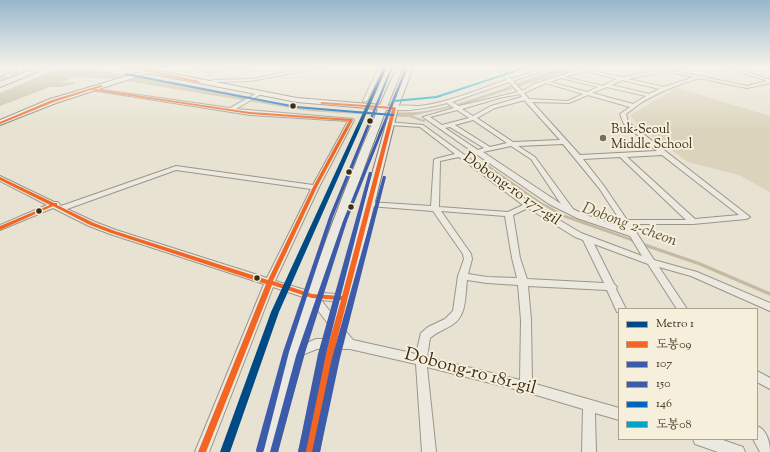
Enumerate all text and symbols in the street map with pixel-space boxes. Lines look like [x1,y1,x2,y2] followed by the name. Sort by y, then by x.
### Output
[288,101,298,111] unlabelled marker
[365,116,375,126] unlabelled marker
[611,123,692,154] place label: Buk-Seoul Middle School
[598,133,608,143] marker: Buk-Seoul Middle School
[459,150,563,230] street label: Dobong-ro 177-gil
[344,167,354,177] unlabelled marker
[579,200,679,252] water label: Dobong 2-cheon
[346,202,356,212] unlabelled marker
[34,206,44,216] unlabelled marker
[252,273,262,283] unlabelled marker
[618,308,758,440] legend
[656,315,694,333] text: Metro 1
[656,336,691,354] text: 도봉09
[402,345,538,401] street label: Dobong-ro 181-gil
[656,355,672,373] text: 107
[656,375,671,393] text: 150
[656,395,672,413] text: 146
[656,416,692,434] text: 도봉08

